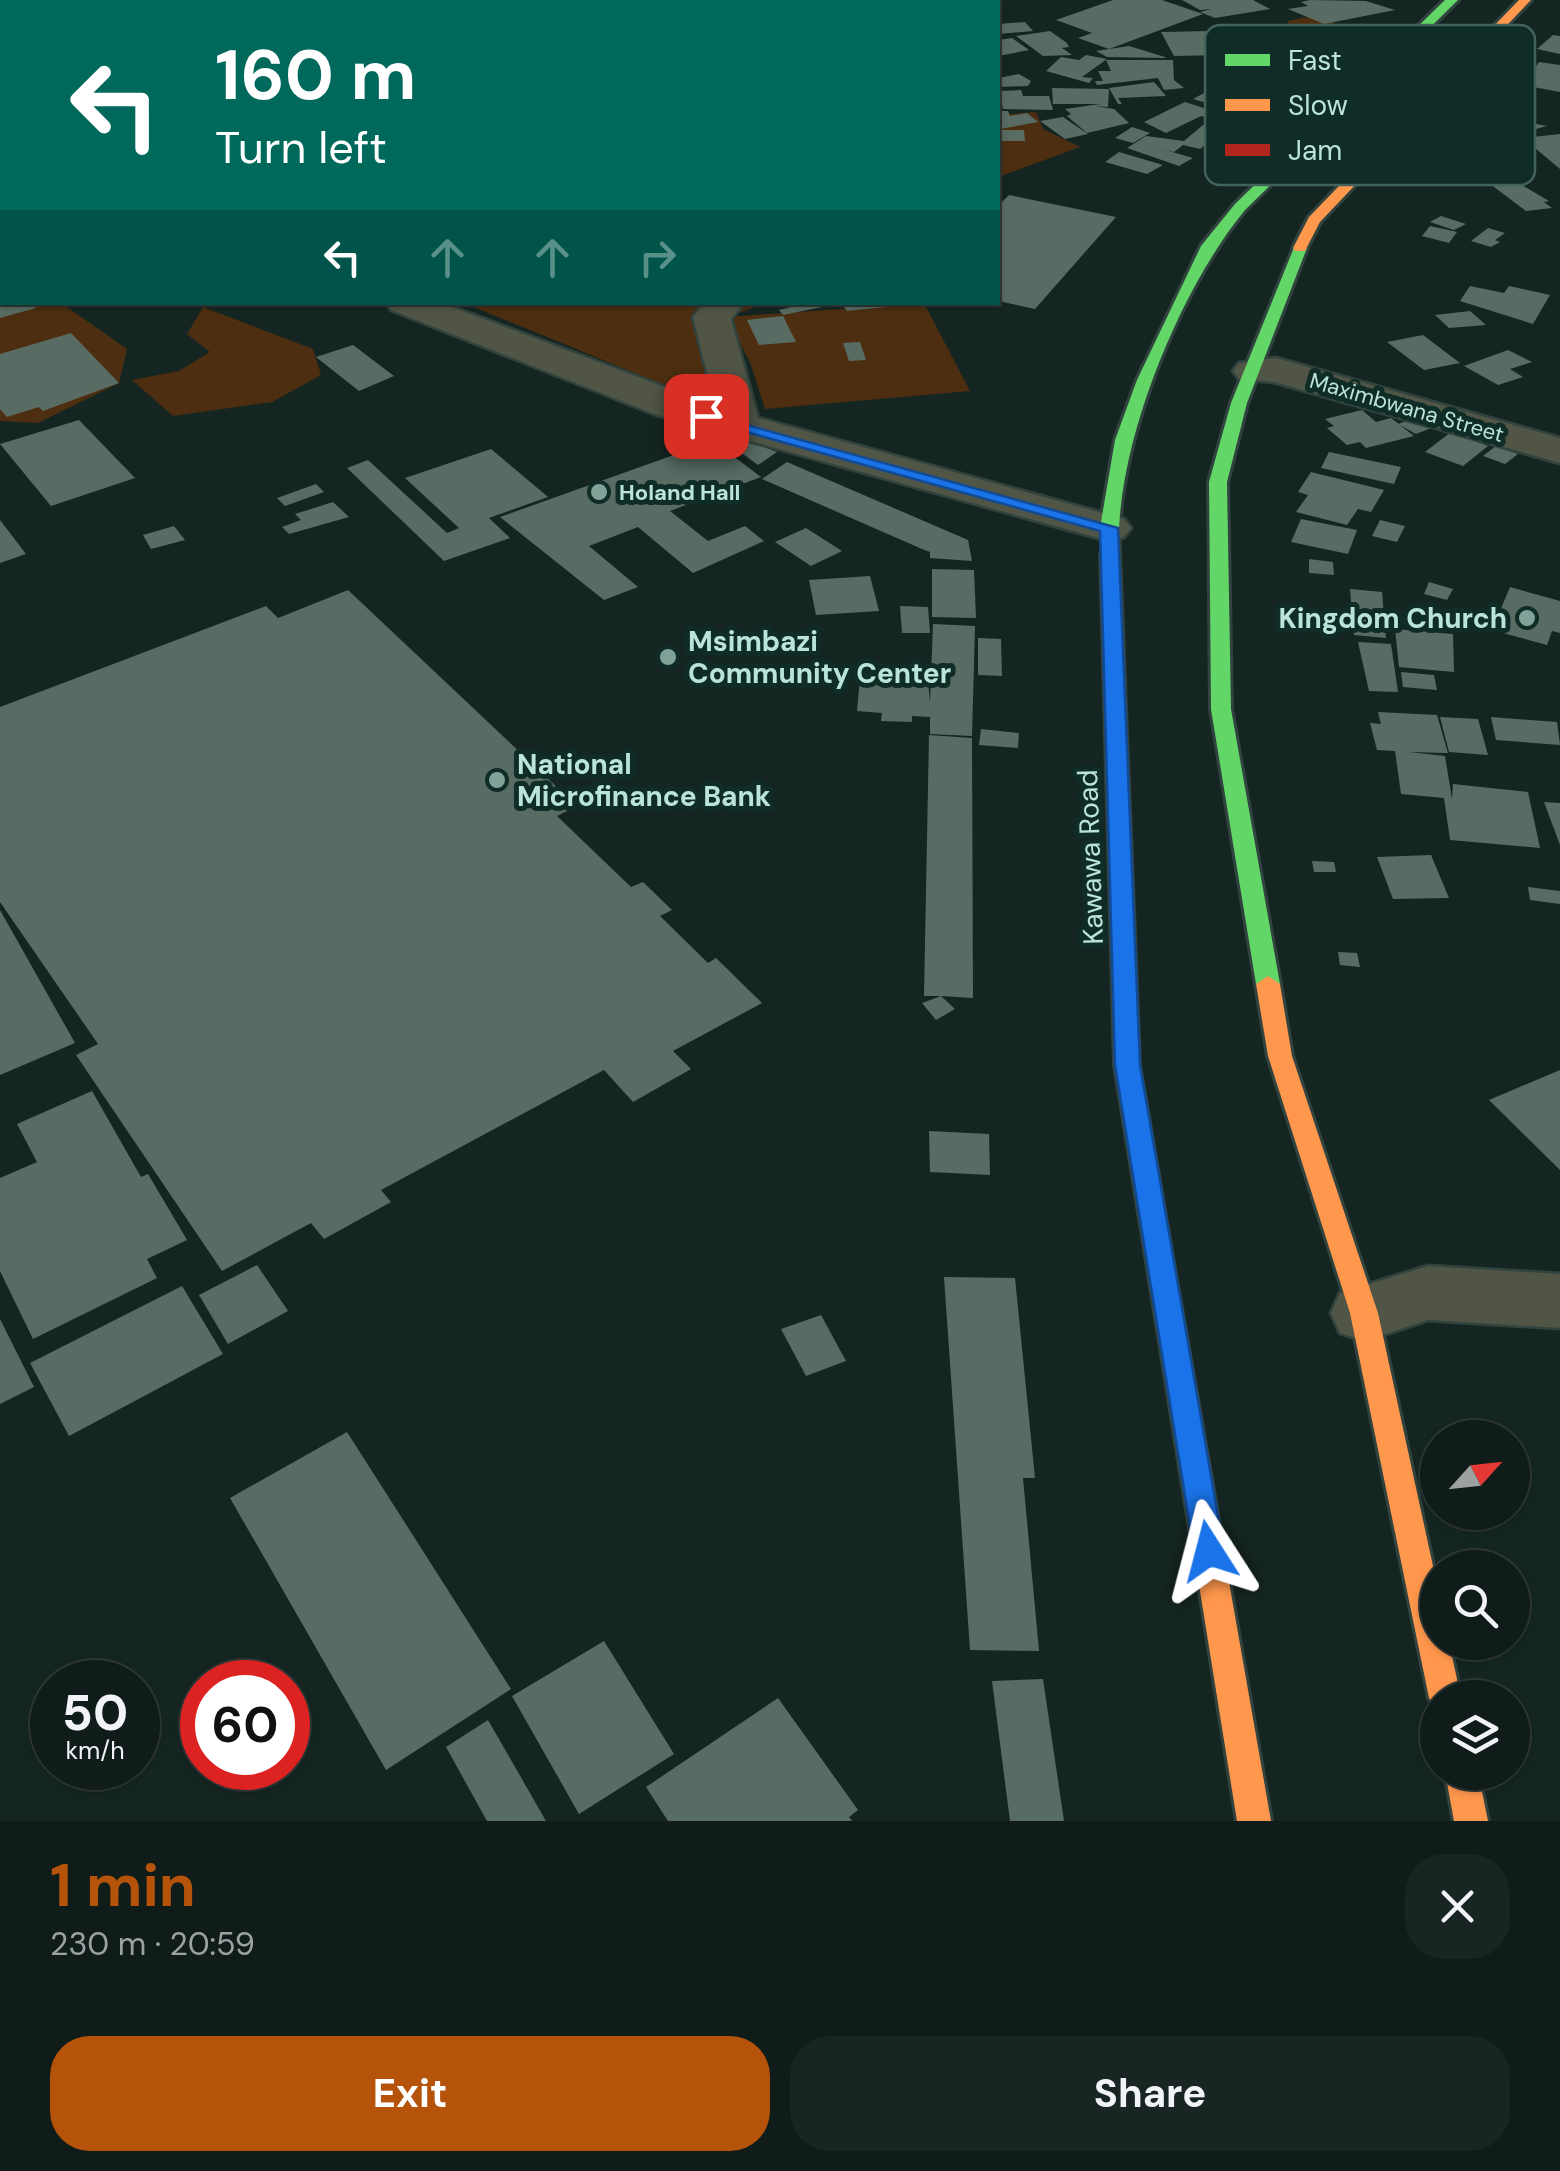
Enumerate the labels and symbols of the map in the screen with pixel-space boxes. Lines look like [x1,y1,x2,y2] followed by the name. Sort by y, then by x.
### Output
[1205,25,1535,185] legend
[1288,42,1342,79] text: Fast
[1288,87,1348,124] text: Slow
[1288,132,1342,169] text: Jam
[1306,366,1507,449] street label: Maximbwana Street
[664,374,749,459] pin
[619,478,740,507] place label: Holand Hall
[588,481,610,503] marker: Holand Hall
[1279,600,1507,637] place label: Kingdom Church
[1516,607,1538,629] marker: Kingdom Church
[688,623,951,692] place label: Msimbazi Community Center
[657,646,679,668] marker: Msimbazi Community Center
[517,746,771,815] place label: National Microfinance Bank
[486,769,508,791] marker: National Microfinance Bank
[1069,769,1112,945] street label: Kawawa Road
[1420,1420,1530,1530] north arrow
[1157,1499,1261,1603] position arrow
[180,1660,310,1790] speed limit sign: 60

